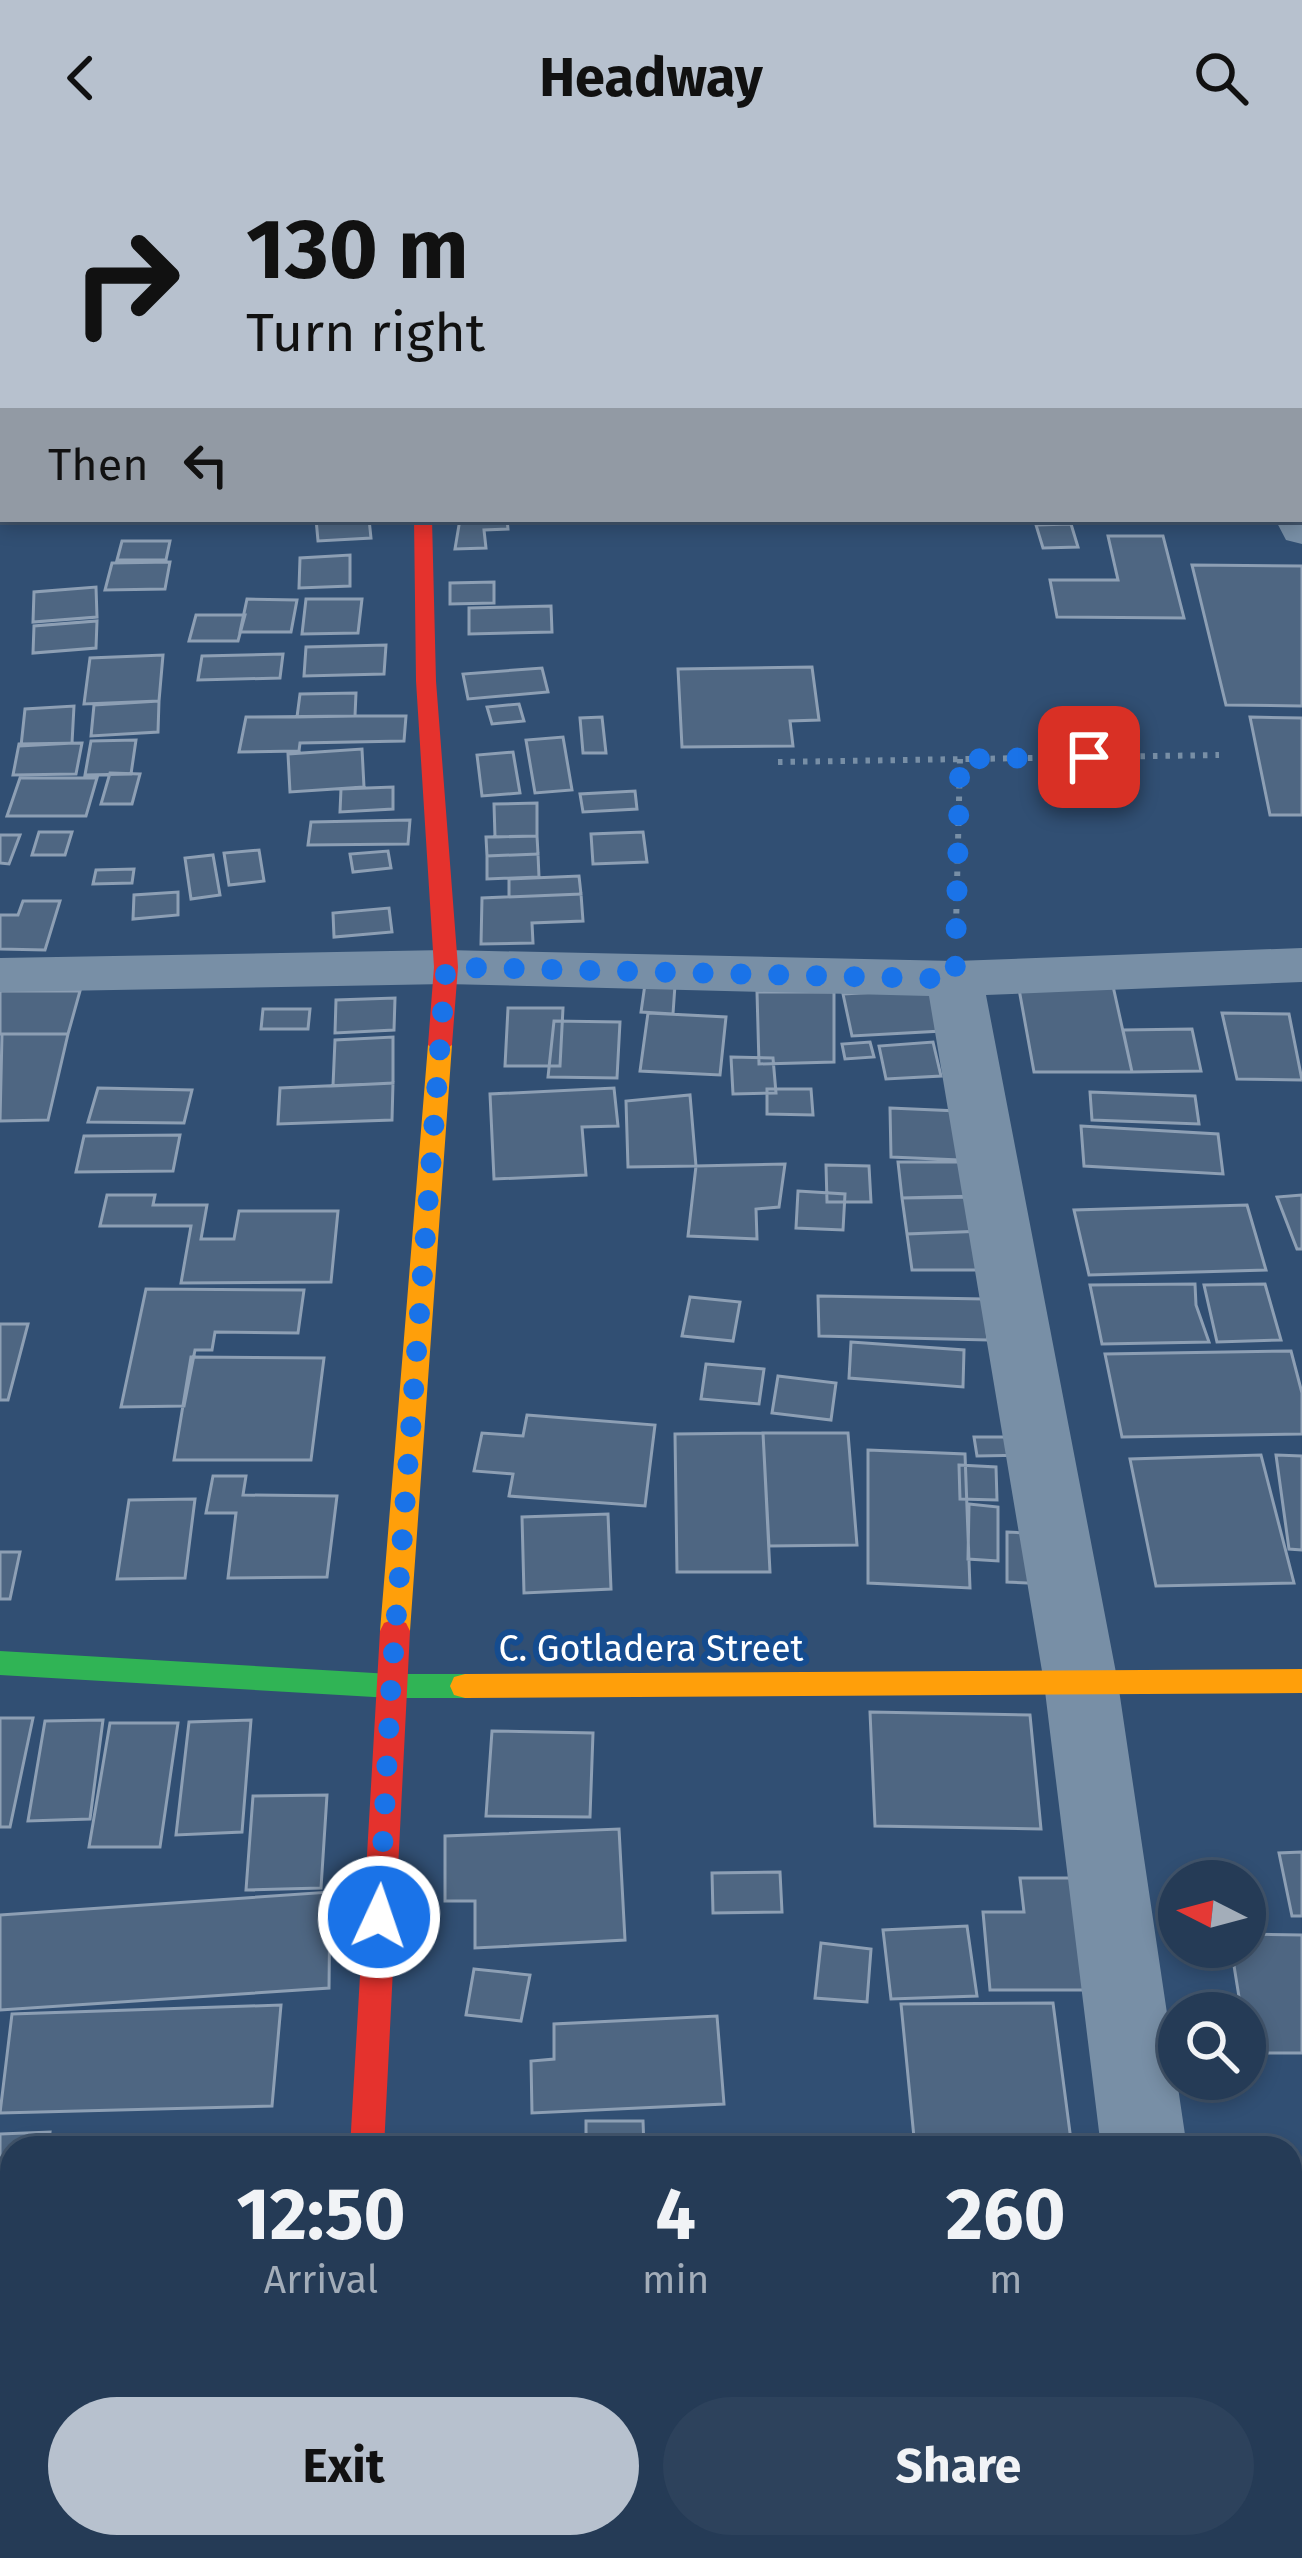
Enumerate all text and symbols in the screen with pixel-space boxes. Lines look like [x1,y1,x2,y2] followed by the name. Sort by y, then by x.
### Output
[48,45,114,111] icon: back
[1188,45,1254,111] icon: search
[539,46,763,110] text: Headway
[246,199,469,300] text: 130 m
[48,204,204,360] icon: right
[246,301,485,365] text: Turn right
[173,432,239,498] icon: left
[48,438,149,492] text: Then
[1038,706,1140,808] pin
[1056,724,1122,790] icon: arrive
[498,1627,804,1671] street label: C. Gotladera Street
[316,1854,442,1980] position arrow
[1158,1860,1266,1968] north arrow
[1158,1860,1266,2100] map controls
[1158,1992,1266,2100] button: search
[236,2172,406,2258] text: 12:50
[655,2172,696,2258] text: 4
[946,2172,1066,2258] text: 260
[264,2257,378,2303] text: Arrival
[642,2257,709,2303] text: min
[989,2257,1022,2303] text: m
[48,2397,639,2535] button: Exit
[663,2397,1254,2535] button: Share

